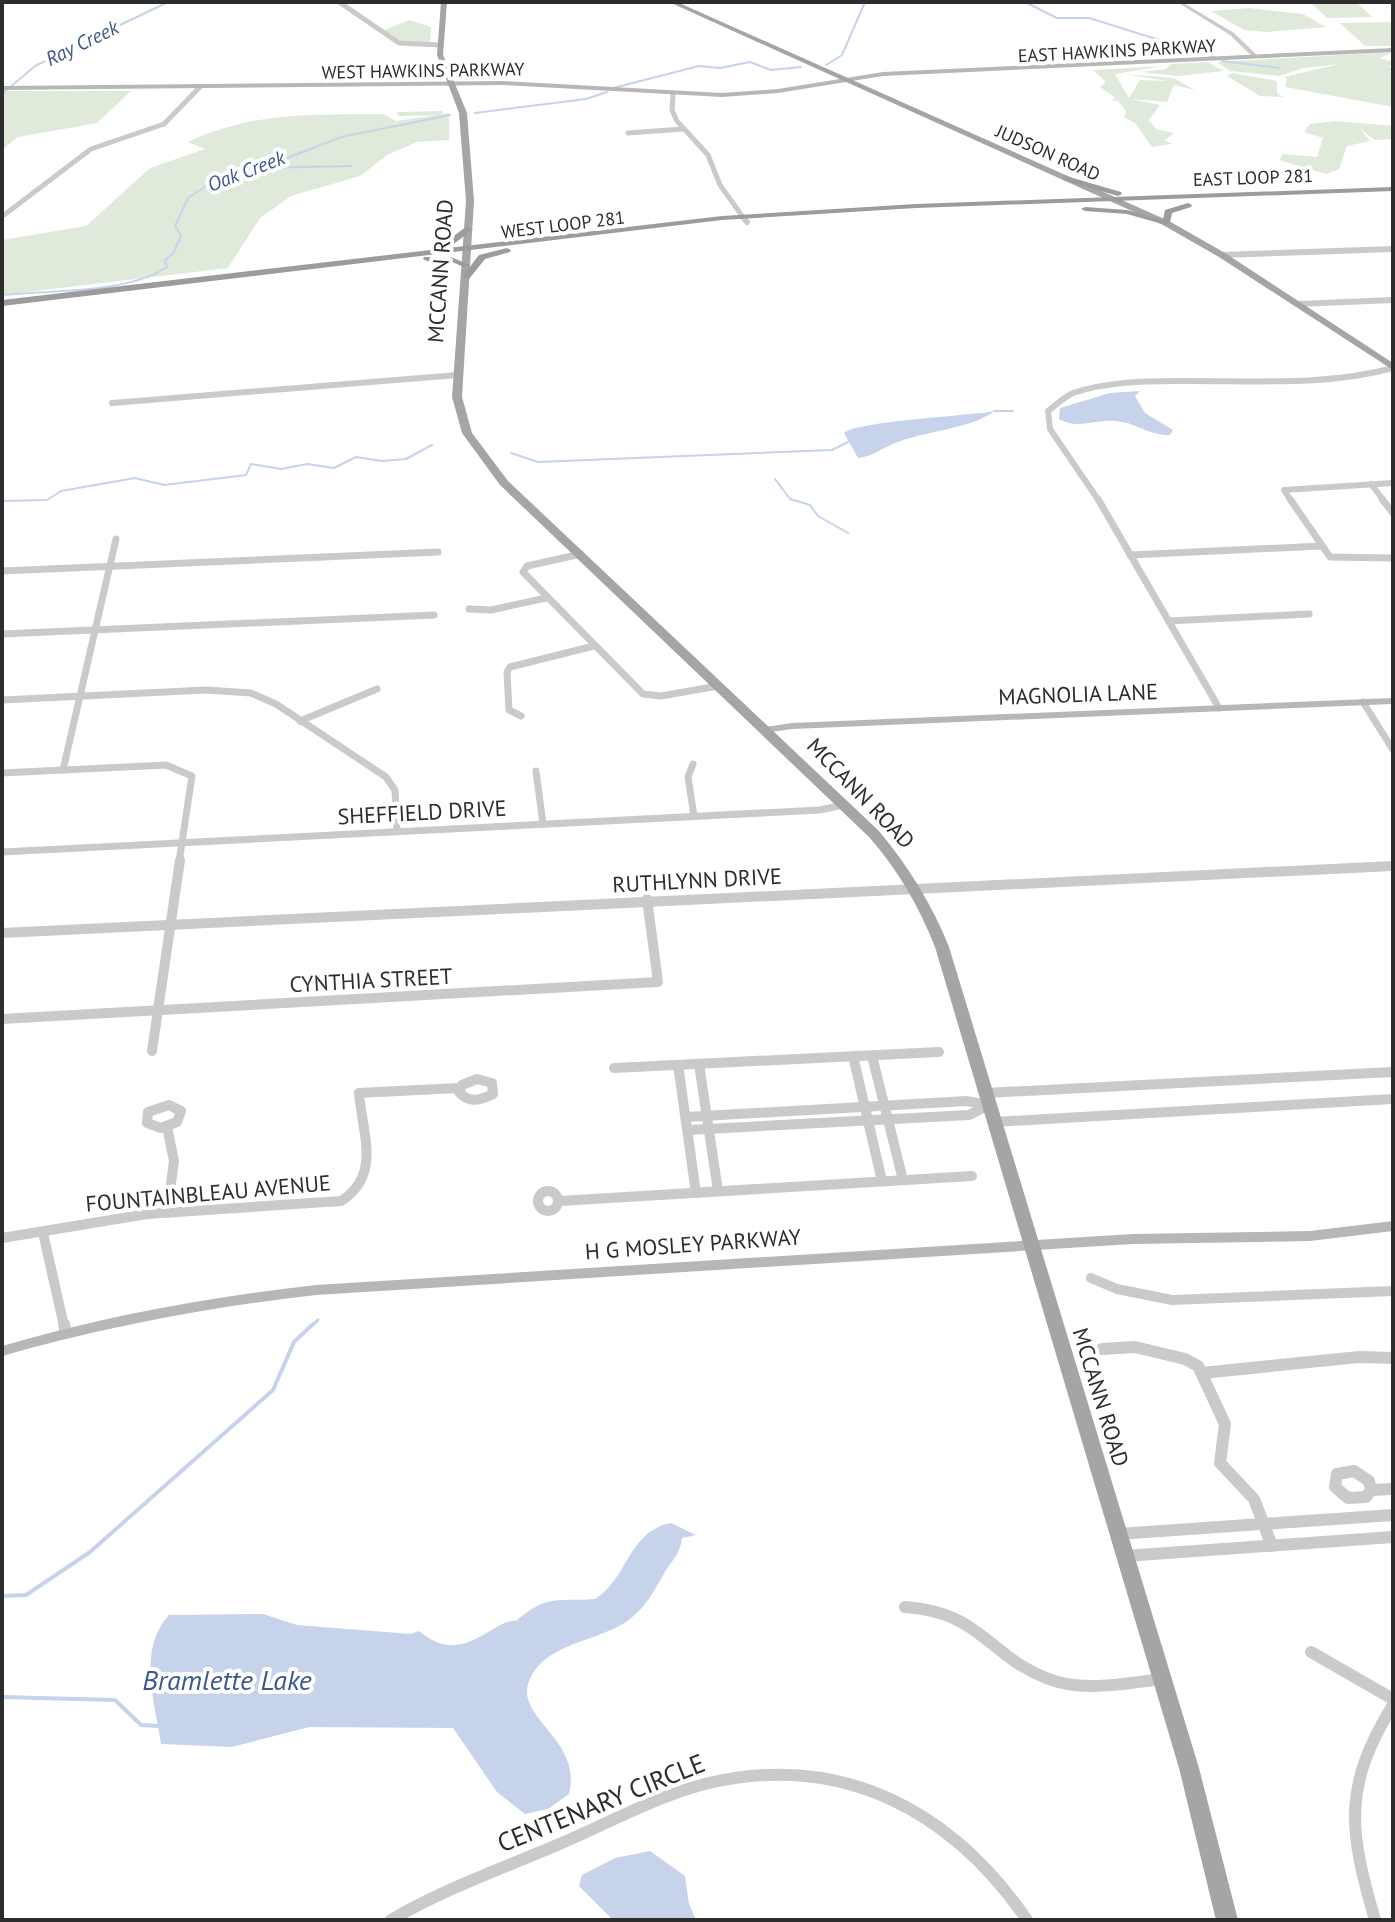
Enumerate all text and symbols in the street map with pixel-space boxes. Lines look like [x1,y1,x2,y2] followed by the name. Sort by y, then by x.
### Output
[41,14,124,72] water label: Ray Creek
[1017,34,1217,67] street label: EAST HAWKINS PARKWAY
[321,57,525,84] street label: WEST HAWKINS PARKWAY
[992,119,1104,186] street label: JUDSON ROAD
[204,144,289,198] water label: Oak Creek
[1193,164,1313,191] street label: EAST LOOP 281
[421,198,459,344] street label: MCCANN ROAD
[500,206,626,244] street label: WEST LOOP 281
[998,677,1158,711] street label: MAGNOLIA LANE
[801,732,921,854] street label: MCCANN ROAD
[337,794,507,830] street label: SHEFFIELD DRIVE
[612,862,782,898] street label: RUTHLYNN DRIVE
[289,962,453,998] street label: CYNTHIA STREET
[84,1168,332,1218] street label: FOUNTAINBLEAU AVENUE
[584,1222,803,1266] street label: H G MOSLEY PARKWAY
[1067,1324,1135,1470] street label: MCCANN ROAD
[142,1661,312,1698] water label: Bramlette Lake
[492,1746,709,1859] street label: CENTENARY CIRCLE

